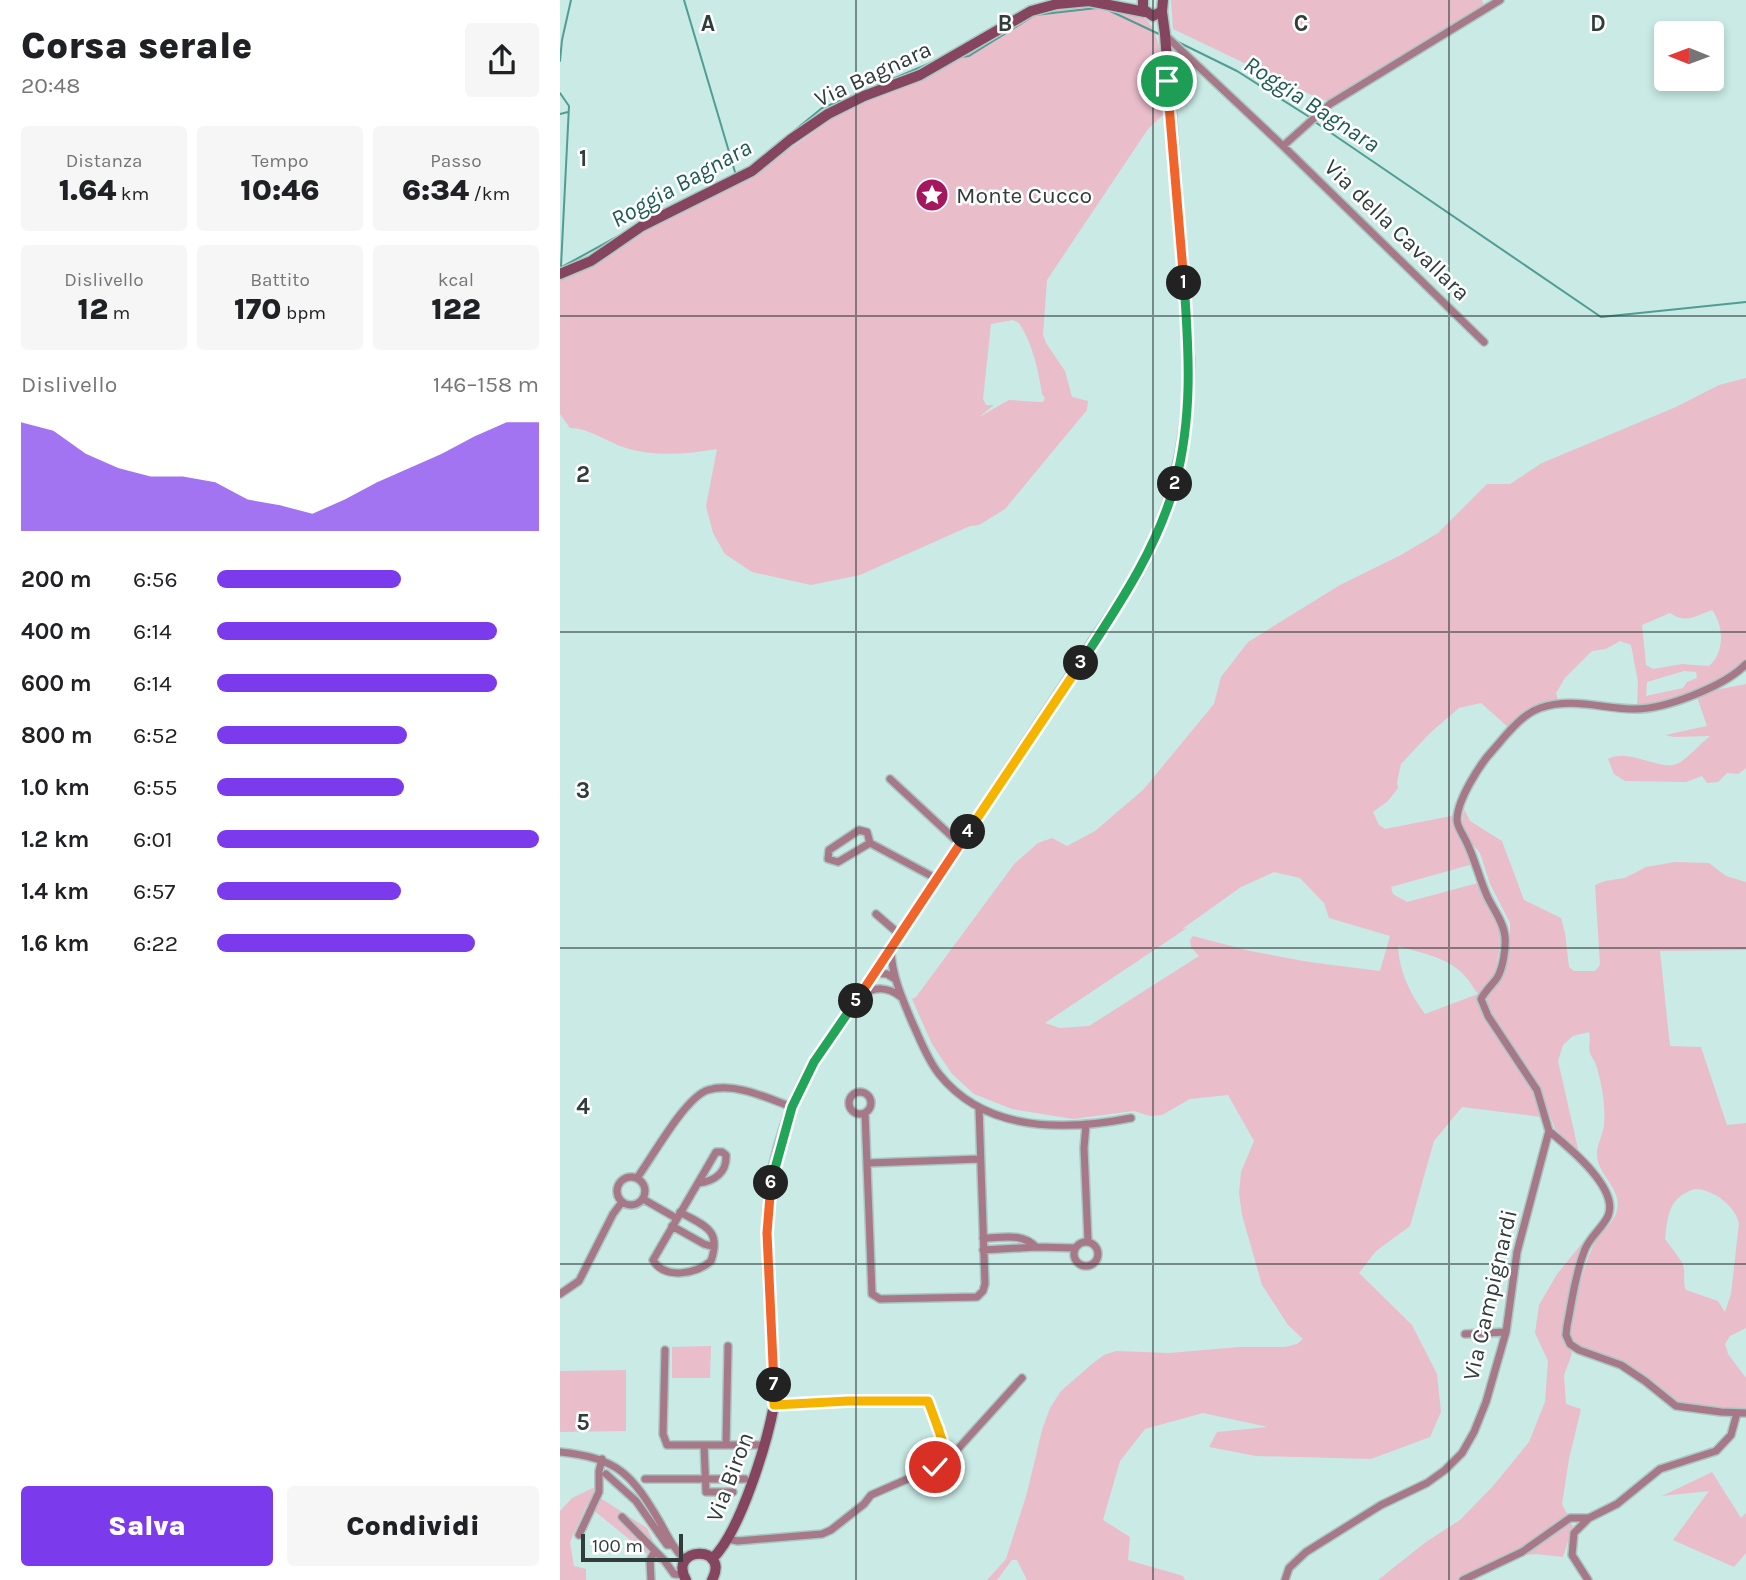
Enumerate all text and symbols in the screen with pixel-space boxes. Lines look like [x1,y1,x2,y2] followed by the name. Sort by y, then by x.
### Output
[701,10,715,37] text: A
[998,10,1012,37] text: B
[1294,10,1308,37] text: C
[1590,10,1606,37] text: D
[1654,21,1724,91] north arrow
[1654,21,1724,91] map controls
[21,23,252,68] text: Corsa serale
[465,23,539,97] button: share
[810,35,936,113] street label: Via Bagnara
[1239,50,1385,158] water label: Roggia Bagnara
[1137,51,1197,111] pin
[1148,62,1186,100] icon: arrive
[21,72,80,99] text: 20:48
[606,133,756,233] water label: Roggia Bagnara
[579,145,587,172] text: 1
[66,150,142,172] text: Distanza
[251,150,309,172] text: Tempo
[430,150,482,172] text: Passo
[1319,154,1475,306] street label: Via della Cavallara
[59,172,116,208] text: 1.64
[240,172,320,208] text: 10:46
[402,172,469,208] text: 6:34
[913,176,951,214] place icon: Monte Cucco
[956,182,1092,209] place label: Monte Cucco
[116,183,149,205] text: km
[469,183,510,205] text: /km
[1166,266,1202,300] pin: 1
[64,269,144,291] text: Dislivello
[250,269,310,291] text: Battito
[438,269,474,291] text: kcal
[1180,271,1187,293] text: 1
[78,291,108,327] text: 12
[234,291,281,327] text: 170
[431,291,481,327] text: 122
[108,302,130,324] text: m
[281,302,326,324] text: bpm
[21,371,117,398] text: Dislivello
[433,371,539,398] text: 146–158 m
[576,461,590,488] text: 2
[1158,466,1192,502] pin: 2
[1169,472,1180,494] text: 2
[21,566,92,593] text: 200 m
[133,566,178,593] text: 6:56
[21,618,91,645] text: 400 m
[133,618,172,645] text: 6:14
[1064,646,1098,680] pin: 3
[1075,651,1086,673] text: 3
[21,670,92,697] text: 600 m
[133,670,172,697] text: 6:14
[21,722,93,749] text: 800 m
[133,722,178,749] text: 6:52
[21,774,90,801] text: 1.0 km
[133,774,177,801] text: 6:55
[576,777,590,804] text: 3
[950,814,986,850] pin: 4
[962,820,973,842] text: 4
[21,826,89,853] text: 1.2 km
[133,826,173,853] text: 6:01
[21,878,89,905] text: 1.4 km
[133,878,175,905] text: 6:57
[21,930,89,957] text: 1.6 km
[133,930,178,957] text: 6:22
[838,984,874,1018] pin: 5
[850,989,861,1011] text: 5
[576,1093,590,1120] text: 4
[754,1166,788,1200] pin: 6
[765,1171,776,1193] text: 6
[1457,1207,1523,1383] street label: Via Campignardi
[756,1368,792,1402] pin: 7
[769,1373,778,1395] text: 7
[576,1409,590,1436] text: 5
[701,1428,759,1526] street label: Via Biron
[905,1437,965,1497] pin
[916,1448,954,1486] icon: check
[21,1486,273,1566] button: Salva
[287,1486,539,1566] button: Condividi
[581,1531,682,1563] scale bar
[592,1535,643,1557] text: 100 m

